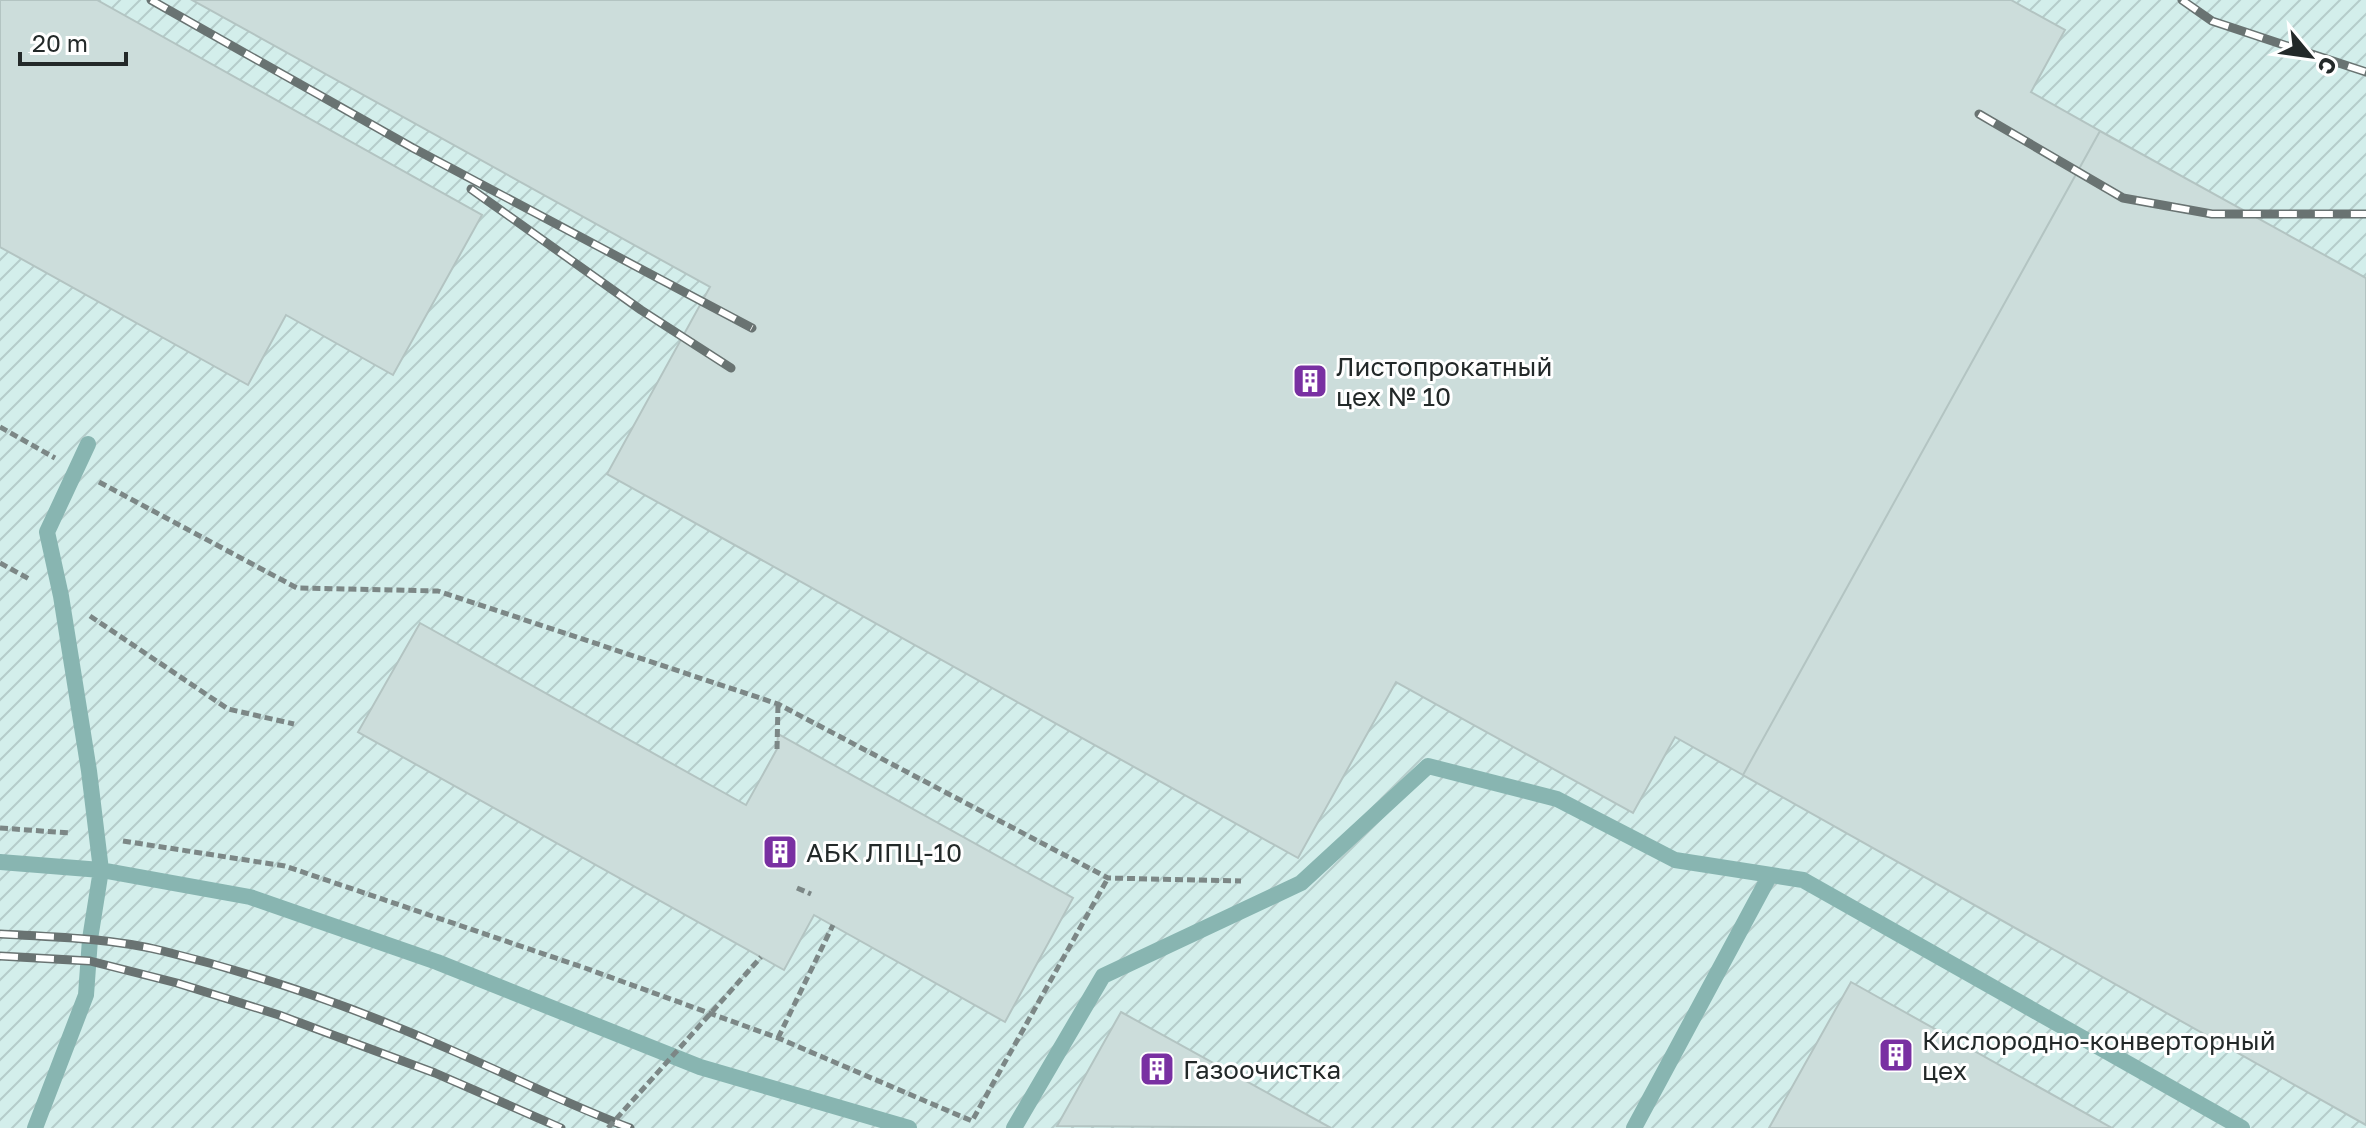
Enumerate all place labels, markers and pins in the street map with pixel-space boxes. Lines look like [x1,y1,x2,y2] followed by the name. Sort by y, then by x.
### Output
[1336,351,1552,412] place label: Листопрокатный цех № 10
[1291,362,1329,400] building icon: Листопрокатный цех № 10
[761,833,799,871] building icon: АБК ЛПЦ-10
[806,837,962,868] place label: АБК ЛПЦ-10
[1922,1025,2276,1086] place label: Кислородно-конверторный цех
[1877,1036,1915,1074] building icon: Кислородно-конверторный цех
[1138,1050,1176,1088] building icon: Газоочистка
[1183,1054,1341,1085] place label: Газоочистка

